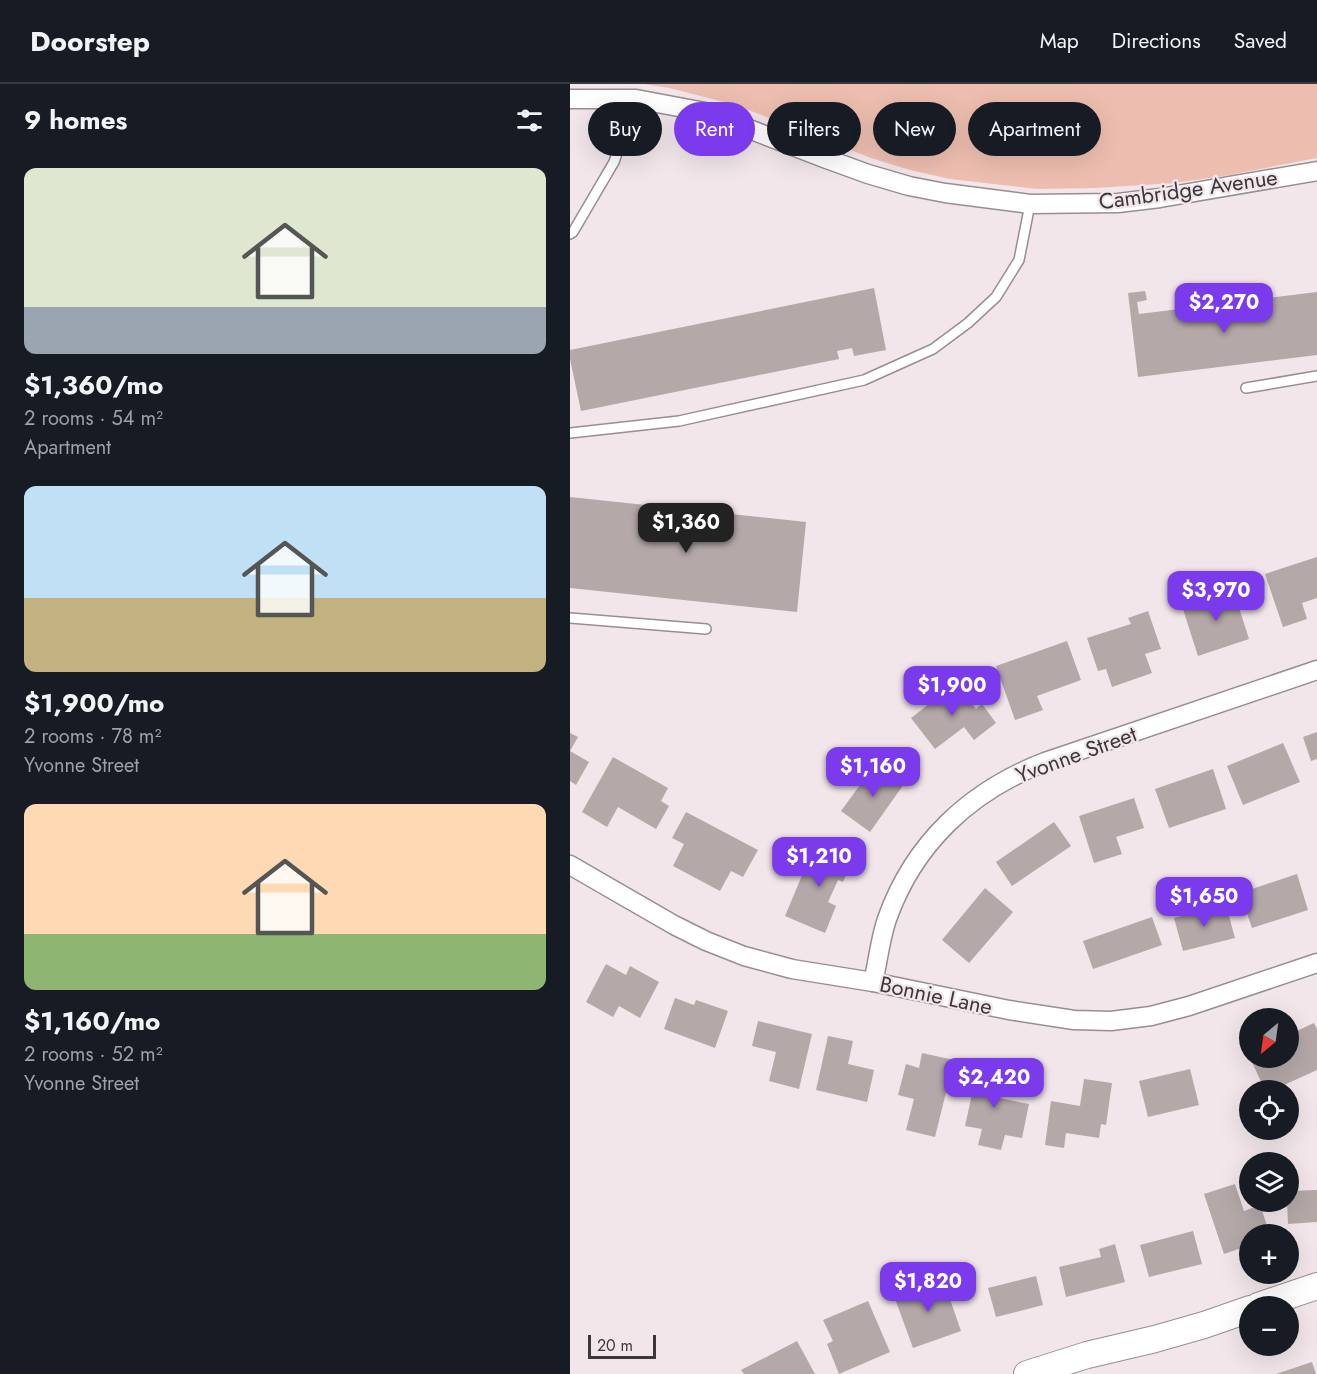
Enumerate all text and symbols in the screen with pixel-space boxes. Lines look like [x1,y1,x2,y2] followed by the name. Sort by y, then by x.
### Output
[30,21,150,62] text: Doorstep
[1040,26,1079,56] text: Map
[1112,26,1201,56] text: Directions
[1234,26,1287,56] text: Saved
[24,101,127,139] text: 9 homes
[588,102,662,156] chip: Buy
[674,102,755,156] chip: Rent
[767,102,861,156] chip: Filters
[873,102,956,156] chip: New
[968,102,1101,156] chip: Apartment
[513,104,546,137] icon: filters
[1097,161,1279,217] street label: Cambridge Avenue
[231,207,339,315] icon: home
[1175,283,1273,334] pin: $2,270
[1189,288,1259,317] text: $2,270
[24,366,163,404] text: $1,360/mo
[24,404,163,433] text: 2 rooms · 54 m²
[24,433,111,462] text: Apartment
[637,503,735,554] pin: $1,360
[652,508,720,537] text: $1,360
[231,525,339,633] icon: home
[1167,571,1265,622] pin: $3,970
[1181,576,1251,605] text: $3,970
[903,666,1001,717] pin: $1,900
[918,671,986,700] text: $1,900
[24,684,164,722] text: $1,900/mo
[1011,717,1142,791] street label: Yvonne Street
[24,722,161,751] text: 2 rooms · 78 m²
[824,747,922,798] pin: $1,160
[24,751,139,780] text: Yvonne Street
[840,752,906,781] text: $1,160
[770,837,868,888] pin: $1,210
[786,842,852,871] text: $1,210
[231,843,339,951] icon: home
[1155,877,1253,928] pin: $1,650
[1170,882,1238,911] text: $1,650
[877,967,995,1023] street label: Bonnie Lane
[24,1002,160,1040] text: $1,160/mo
[1239,1008,1299,1068] north arrow
[1239,1008,1299,1356] map controls
[24,1040,163,1069] text: 2 rooms · 52 m²
[945,1058,1043,1109] pin: $2,420
[958,1063,1030,1092] text: $2,420
[24,1069,139,1098] text: Yvonne Street
[1239,1080,1299,1140] button: locate
[1239,1152,1299,1212] button: layers
[1239,1224,1299,1284] button: +
[879,1262,977,1313] pin: $1,820
[894,1267,962,1296] text: $1,820
[1239,1296,1299,1356] button: −
[588,1332,656,1360] scale bar
[597,1334,633,1357] text: 20 m

